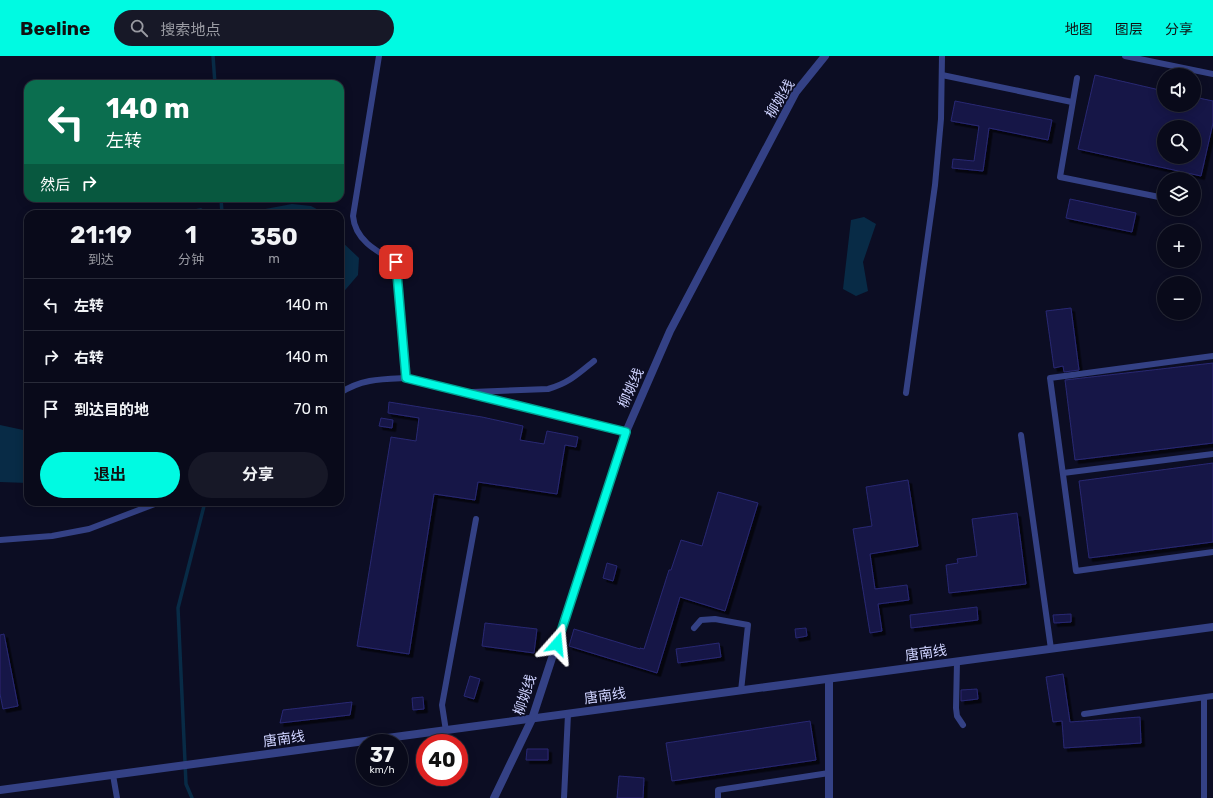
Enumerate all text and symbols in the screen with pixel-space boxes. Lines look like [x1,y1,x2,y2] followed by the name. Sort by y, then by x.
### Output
[114,10,394,46] search box
[20,17,90,40] text: Beeline
[128,17,150,39] icon: search
[160,21,220,39] text: 搜索地点
[1065,21,1093,38] text: 地图
[1115,21,1143,38] text: 图层
[1165,21,1193,38] text: 分享
[1157,68,1201,320] map controls
[1157,68,1201,112] button: sound
[762,77,798,121] street label: 柳姚线
[106,92,190,125] text: 140 m
[40,96,92,148] icon: left
[1157,120,1201,164] button: search
[106,130,142,152] text: 左转
[78,172,100,194] icon: right
[1157,172,1201,216] button: layers
[40,176,70,194] text: 然后
[70,221,132,249] text: 21:19
[185,221,197,249] text: 1
[250,223,298,251] text: 350
[1157,224,1201,268] button: +
[379,245,413,279] pin
[268,251,280,266] text: m
[385,251,407,273] icon: arrive
[88,252,114,267] text: 到达
[178,252,204,267] text: 分钟
[1157,276,1201,320] button: −
[40,294,62,316] icon: left
[286,296,328,314] text: 140 m
[74,297,104,315] text: 左转
[40,346,62,368] icon: right
[286,348,328,366] text: 140 m
[74,349,104,367] text: 右转
[615,365,647,411] street label: 柳姚线
[40,398,62,420] icon: arrive
[294,400,328,418] text: 70 m
[74,401,149,419] text: 到达目的地
[40,452,180,498] button: 退出
[188,452,328,498] button: 分享
[536,623,578,665] position arrow
[904,642,948,664] street label: 唐南线
[510,672,540,718] street label: 柳姚线
[583,685,627,707] street label: 唐南线
[262,728,306,750] street label: 唐南线
[416,734,468,786] speed limit sign: 40
[370,743,394,767] text: 37
[370,764,394,776] text: km/h

